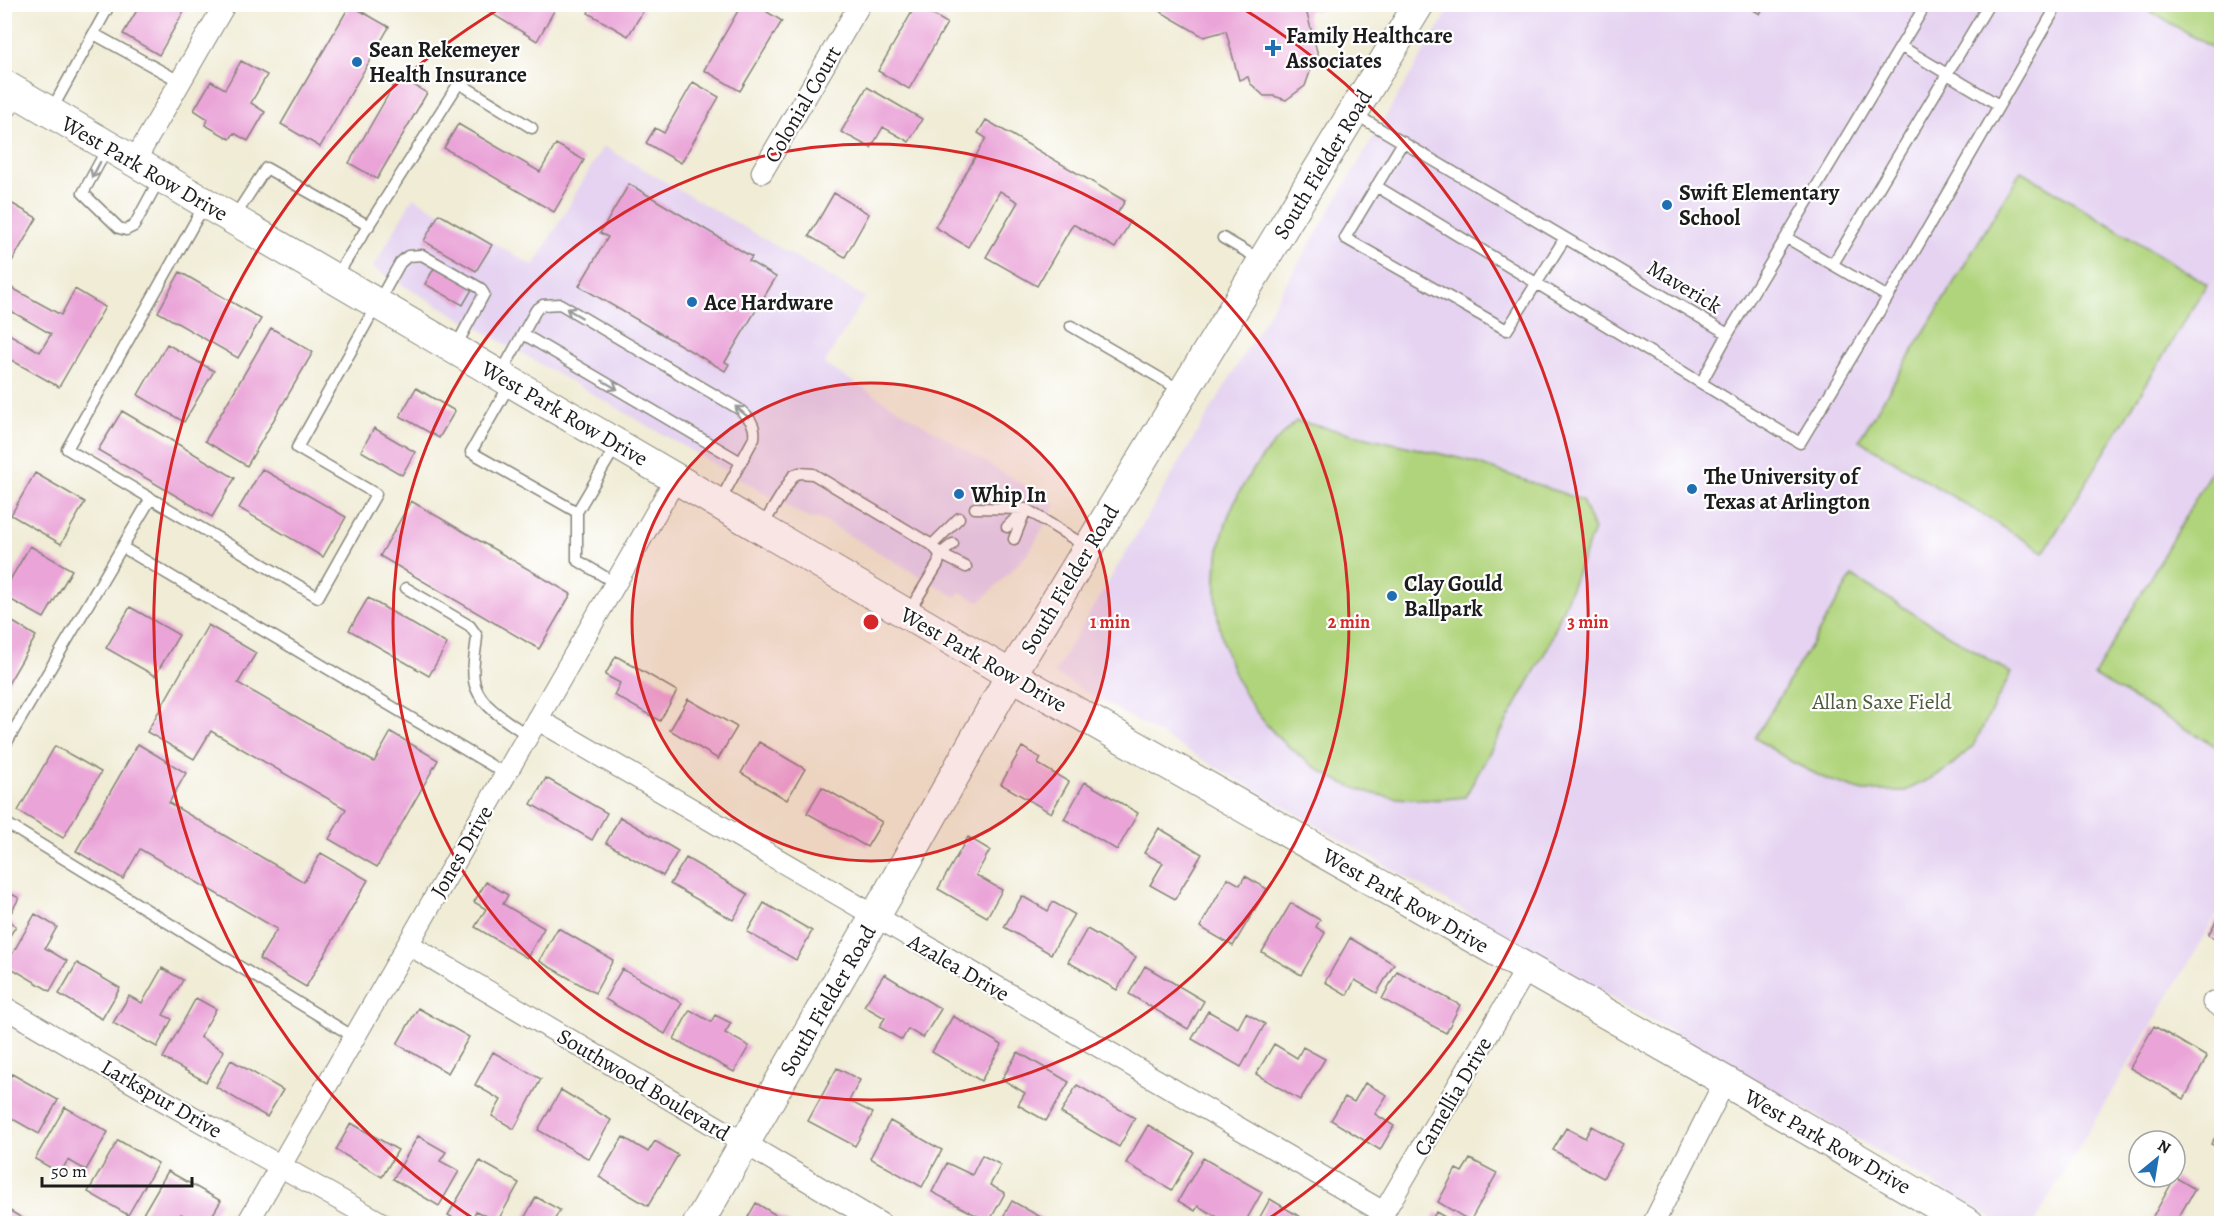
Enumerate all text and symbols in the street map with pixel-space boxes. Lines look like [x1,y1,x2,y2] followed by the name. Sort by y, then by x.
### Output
[1285,21,1453,76] place label: Family Healthcare Associates
[369,35,527,90] place label: Sean Rekemeyer Health Insurance
[1264,39,1282,57] marker: Family Healthcare Associates
[757,40,849,169] street label: Colonial Court
[350,55,364,69] marker: Sean Rekemeyer Health Insurance
[1266,84,1380,245] street label: South Fielder Road
[55,109,233,229] street label: West Park Row Drive
[90,160,101,178] one-way arrow
[1679,178,1840,233] place label: Swift Elementary School
[1660,198,1674,212] marker: Swift Elementary School
[1641,253,1728,321] street label: Maverick
[703,288,833,318] place label: Ace Hardware
[685,295,699,309] marker: Ace Hardware
[566,306,583,318] one-way arrow
[475,354,653,474] street label: West Park Row Drive
[601,379,618,391] one-way arrow
[734,406,750,419] one-way arrow
[1704,462,1870,517] place label: The University of Texas at Arlington
[970,480,1046,510] place label: Whip In
[1685,482,1699,496] marker: The University of Texas at Arlington
[952,487,966,501] marker: Whip In
[1013,499,1127,660] street label: South Fielder Road
[1404,569,1503,624] place label: Clay Gould Ballpark
[1385,589,1399,603] marker: Clay Gould Ballpark
[894,600,1072,720] street label: West Park Row Drive
[1090,610,1130,634] text: 1 min
[1328,610,1370,634] text: 2 min
[1567,610,1609,634] text: 3 min
[861,612,881,632] centre of rings
[1811,687,1952,717] park label: Allan Saxe Field
[423,800,500,903] street label: Jones Drive
[1316,841,1494,961] street label: West Park Row Drive
[772,919,883,1082] street label: South Fielder Road
[901,926,1015,1009] street label: Azalea Drive
[551,1021,736,1148] street label: Southwood Boulevard
[1407,1031,1499,1162] street label: Camellia Drive
[95,1052,228,1146] street label: Larkspur Drive
[1738,1082,1916,1202] street label: West Park Row Drive
[2127,1129,2187,1189] north arrow
[2153,1134,2175,1159] text: N
[42,1150,192,1188] scale bar
[51,1159,87,1183] text: 50 m

